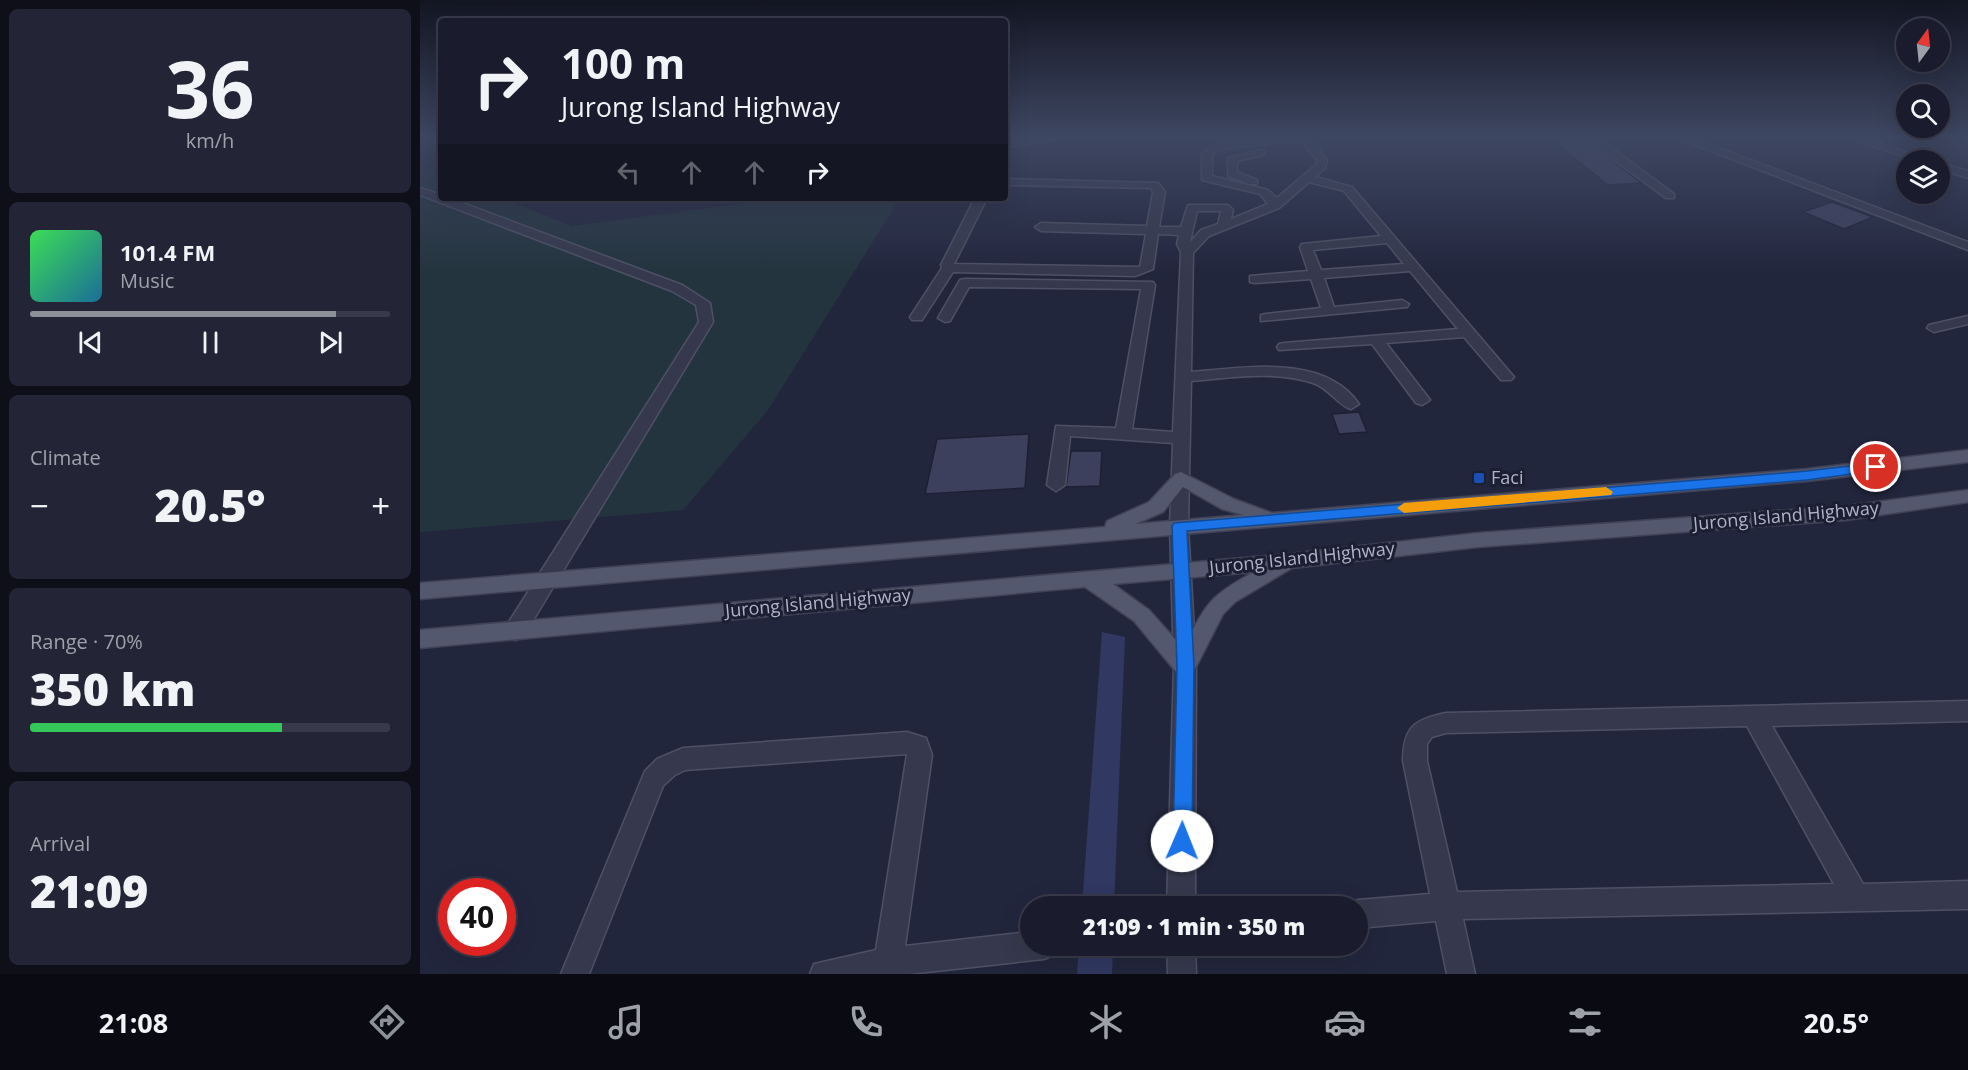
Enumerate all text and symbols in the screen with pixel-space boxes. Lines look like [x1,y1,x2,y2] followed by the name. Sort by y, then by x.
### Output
[1896,18,1950,72] north arrow
[1896,18,1950,204] map controls
[561,34,685,91] text: 100 m
[165,35,255,141] text: 36
[462,42,540,120] icon: right
[1896,84,1950,138] button: search
[561,88,840,125] text: Jurong Island Highway
[186,127,234,154] text: km/h
[1896,150,1950,204] button: layers
[612,156,645,189] icon: left
[675,156,708,189] icon: ahead
[738,156,771,189] icon: ahead
[801,156,834,189] icon: right
[120,237,215,267] text: 101.4 FM
[120,267,174,294] text: Music
[74,326,107,359] icon: previous
[194,326,227,359] icon: pause
[314,326,347,359] icon: next
[1850,441,1901,492] pin
[30,444,101,471] text: Climate
[1859,450,1892,483] icon: arrive
[1491,465,1523,489] place label: Faci
[1472,471,1486,485] marker: Faci
[154,474,266,535] text: 20.5°
[30,483,49,528] text: −
[371,483,390,528] text: +
[1690,495,1881,535] street label: Jurong Island Highway
[1206,535,1397,579] street label: Jurong Island Highway
[722,582,913,622] street label: Jurong Island Highway
[30,628,143,655] text: Range · 70%
[30,658,195,719] text: 350 km
[1150,809,1214,873] position arrow
[30,830,90,857] text: Arrival
[30,860,148,921] text: 21:09
[438,878,516,956] speed limit sign: 40
[1083,911,1305,941] text: 21:09 · 1 min · 350 m
[366,1001,408,1043] icon: directions
[605,1001,647,1043] icon: music
[845,1001,887,1043] icon: phone
[1085,1001,1127,1043] icon: climate
[1324,1001,1366,1043] icon: car
[1564,1001,1606,1043] icon: filters
[99,1004,168,1041] text: 21:08
[1804,1004,1869,1041] text: 20.5°

